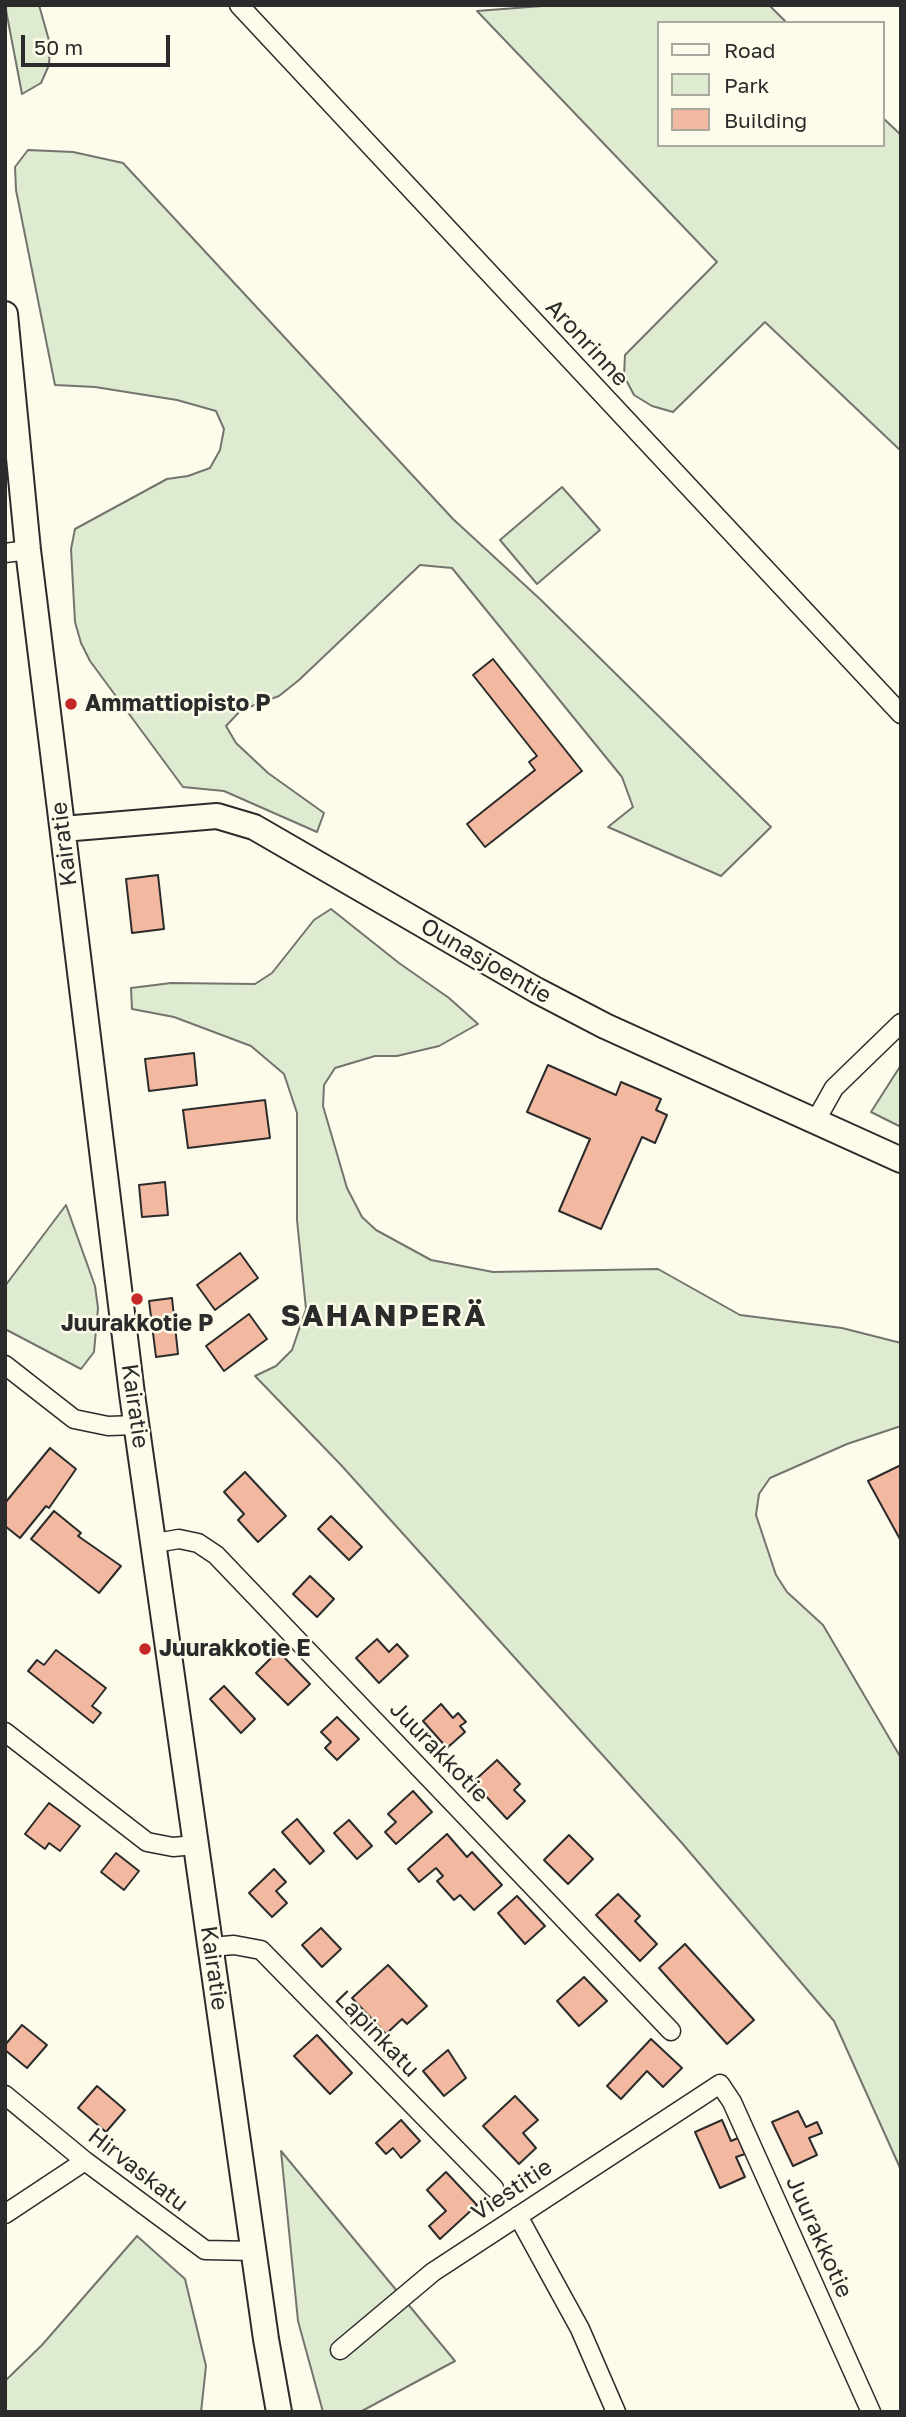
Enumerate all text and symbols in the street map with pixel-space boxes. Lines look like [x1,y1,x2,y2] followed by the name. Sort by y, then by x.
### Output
[24,21,173,65] scale bar
[657,21,885,147] legend
[34,34,83,60] text: 50 m
[724,37,775,63] text: Road
[724,72,769,98] text: Park
[724,107,807,133] text: Building
[540,294,634,392] street label: Aronrinne
[85,690,271,718] place label: Ammattiopisto P
[63,696,79,712] marker: Ammattiopisto P
[45,800,83,888] street label: Kairatie
[416,913,556,1009] street label: Ounasjoentie
[129,1291,145,1307] marker: Juurakkotie P
[282,1298,486,1334] district label: SAHANPERÄ
[61,1310,213,1338] place label: Juurakkotie P
[115,1362,155,1450] street label: Kairatie
[159,1635,311,1663] place label: Juurakkotie E
[137,1641,153,1657] marker: Juurakkotie E
[384,1696,494,1808] street label: Juurakkotie
[194,1924,234,2012] street label: Kairatie
[329,1985,425,2083] street label: Lapinkatu
[82,2122,194,2218] street label: Hirvaskatu
[466,2153,558,2227] street label: Viestitie
[780,2172,858,2302] street label: Juurakkotie

